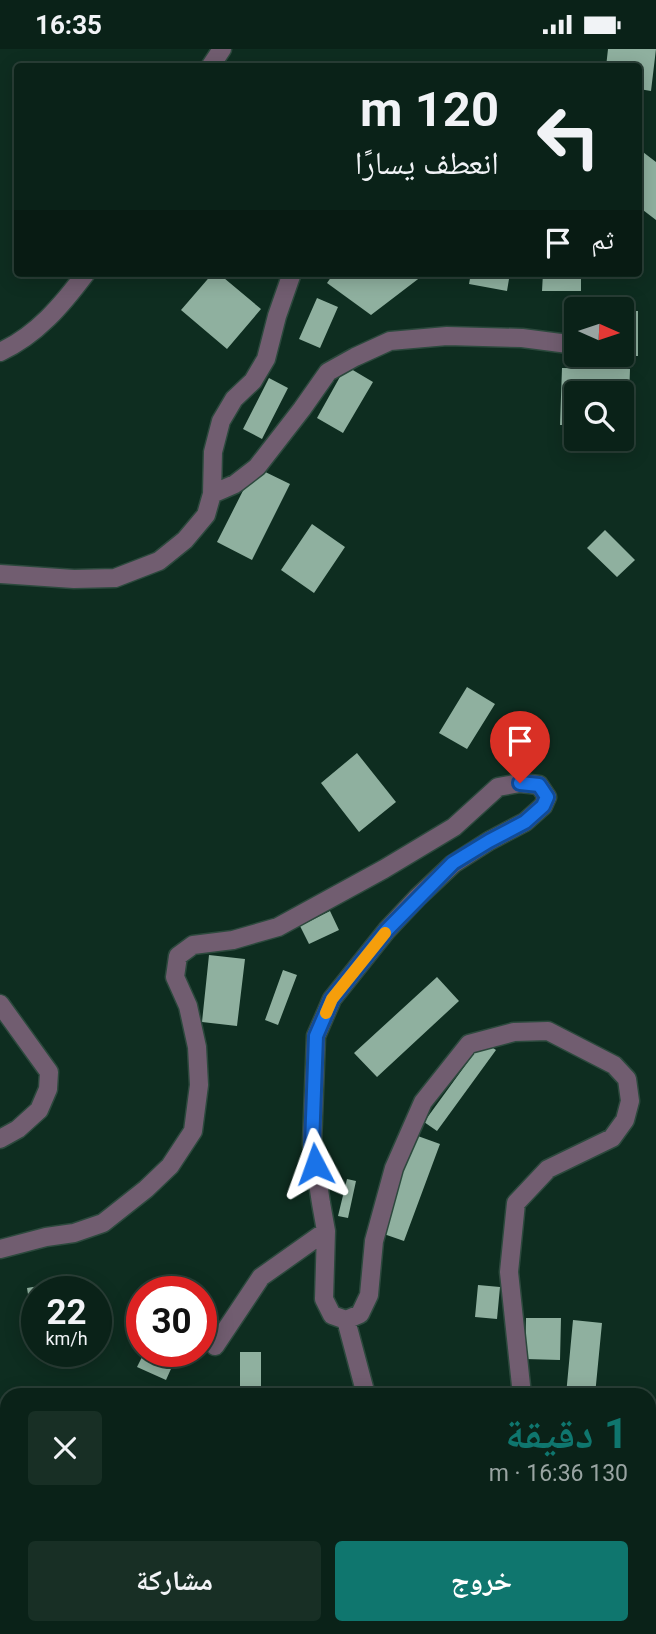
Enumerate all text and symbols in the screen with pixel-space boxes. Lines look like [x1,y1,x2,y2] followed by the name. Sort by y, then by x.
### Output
[35,10,102,40] text: 16:35
[360,81,499,138] text: 120 m
[523,91,614,182] icon: left
[355,144,499,182] text: انعطف يسارًا
[539,224,577,262] icon: arrive
[591,225,614,255] text: ثم
[564,297,634,367] north arrow
[564,297,634,451] map controls
[564,381,634,451] button: search
[490,711,550,783] pin
[501,722,539,760] icon: arrive
[278,1127,352,1201] position arrow
[126,1276,217,1367] speed limit sign: 30
[46,1292,87,1333] text: 22
[45,1328,88,1349] text: km/h
[505,1409,628,1458] text: 1 دقيقة
[28,1411,102,1485] button: close
[489,1460,628,1487] text: 130 m · 16:36
[28,1541,321,1621] button: مشاركة
[335,1541,628,1621] button: خروج

